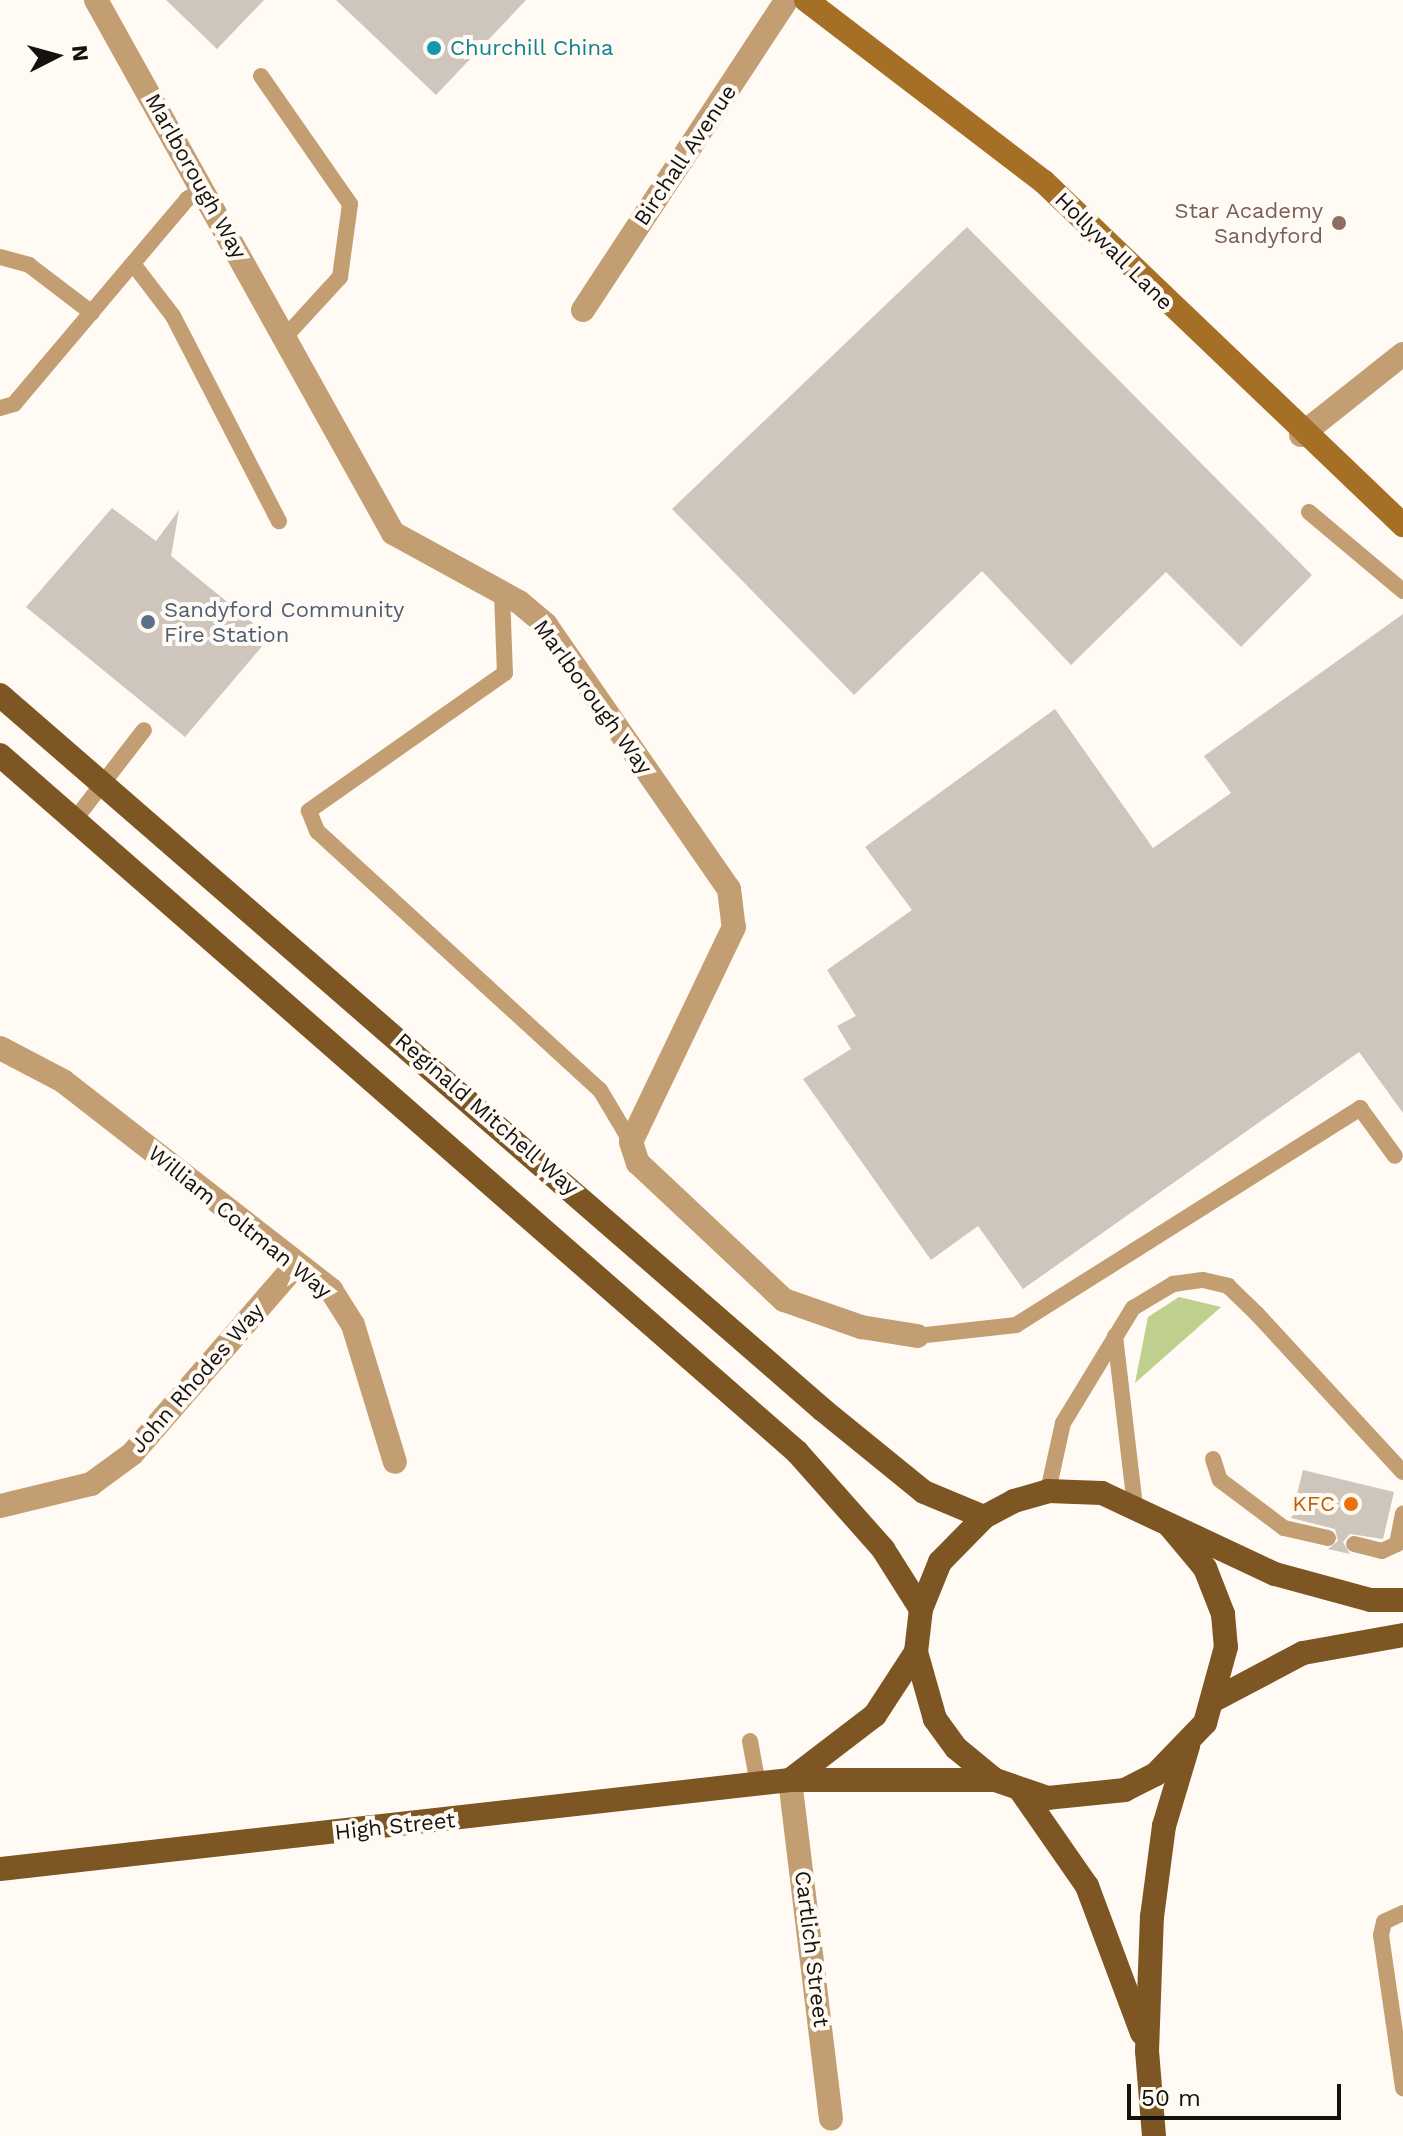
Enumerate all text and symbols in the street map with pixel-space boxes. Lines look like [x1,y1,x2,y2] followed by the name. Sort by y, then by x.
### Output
[16,16,96,96] north arrow
[450,35,614,61] place label: Churchill China
[425,39,443,57] marker: Churchill China
[67,44,94,63] text: N
[628,79,742,231] street label: Birchall Avenue
[139,88,253,264] street label: Marlborough Way
[1049,186,1179,316] street label: Hollywall Lane
[1173,197,1323,248] place label: Star Academy Sandyford
[1330,214,1348,232] marker: Star Academy Sandyford
[164,596,404,648] place label: Sandyford Community Fire Station
[139,613,157,631] marker: Sandyford Community Fire Station
[528,614,658,780] street label: Marlborough Way
[389,1027,585,1201] street label: Reginald Mitchell Way
[143,1140,337,1304] street label: William Coltman Way
[125,1297,269,1459] street label: John Rhodes Way
[1292,1491,1335,1517] place label: KFC
[1342,1495,1360,1513] marker: KFC
[333,1807,457,1845] street label: High Street
[789,1869,835,2029] street label: Cartlich Street
[1131,2068,1345,2118] scale bar
[1141,2084,1201,2112] text: 50 m

